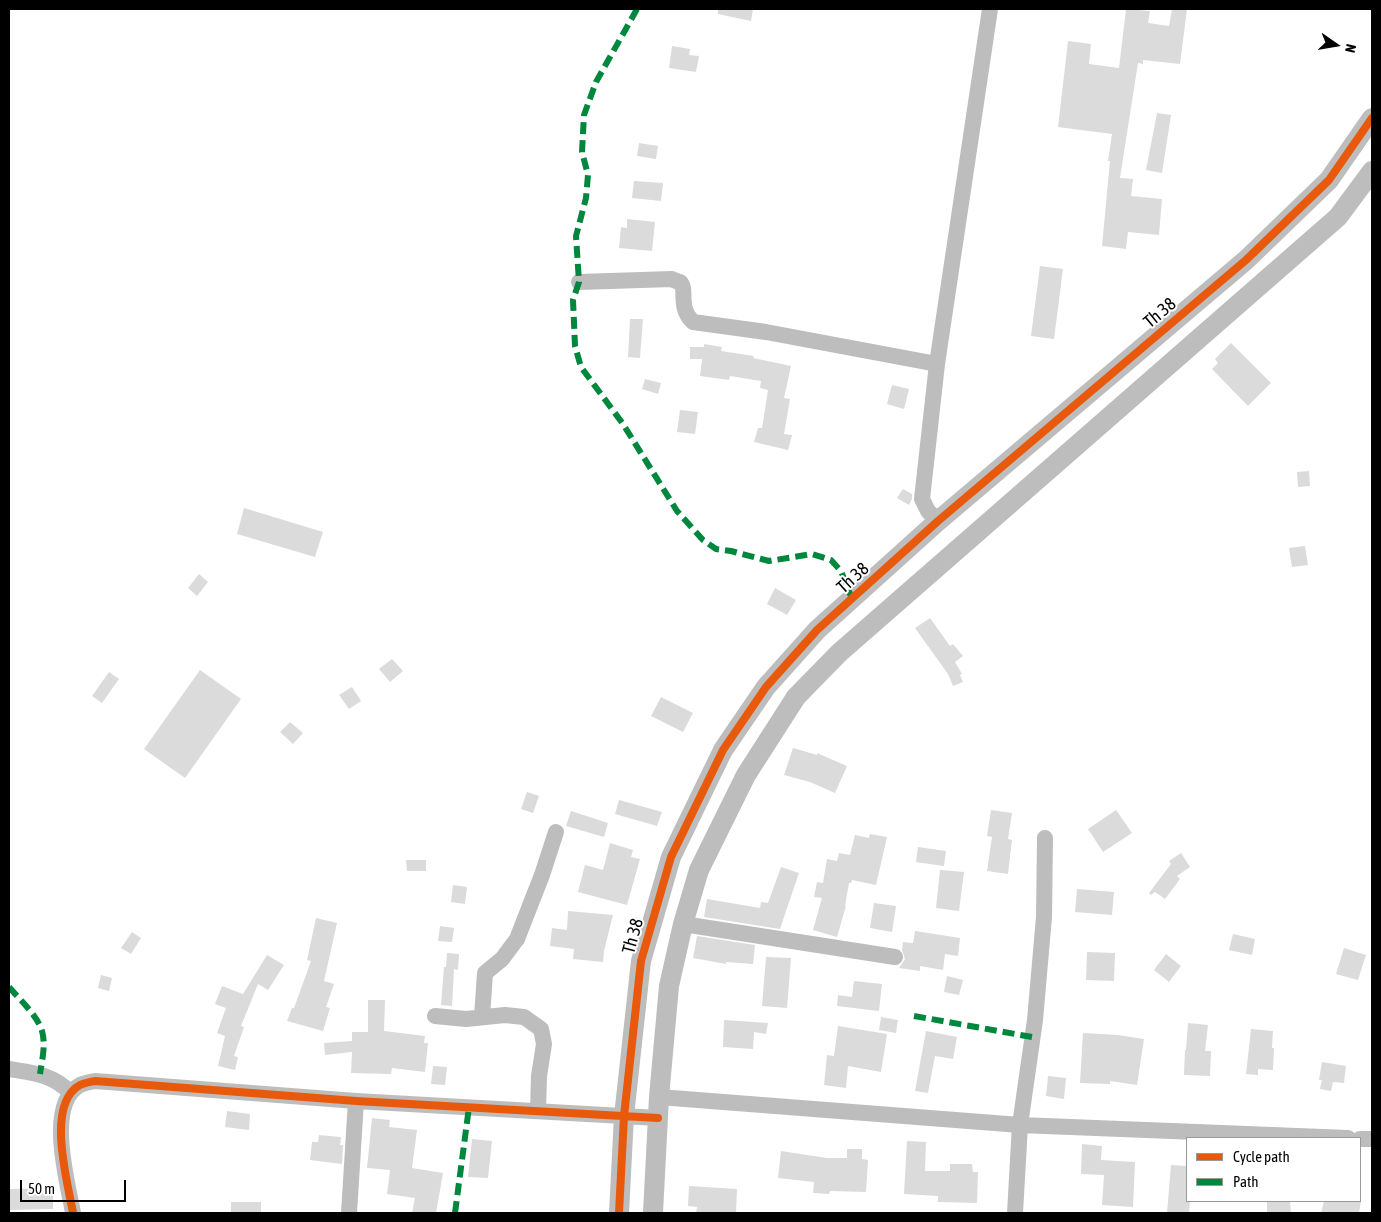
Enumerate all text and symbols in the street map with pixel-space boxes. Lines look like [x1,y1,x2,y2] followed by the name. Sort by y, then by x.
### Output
[1311,20,1361,70] north arrow
[1342,43,1359,54] text: N
[1139,293,1181,333] street label: Th 38
[833,558,873,598] street label: Th 38
[618,916,648,956] street label: Th 38
[1186,1137,1361,1202] legend
[1233,1148,1290,1165] text: Cycle path
[22,1170,129,1202] scale bar
[1233,1173,1259,1190] text: Path
[28,1180,55,1197] text: 50 m

